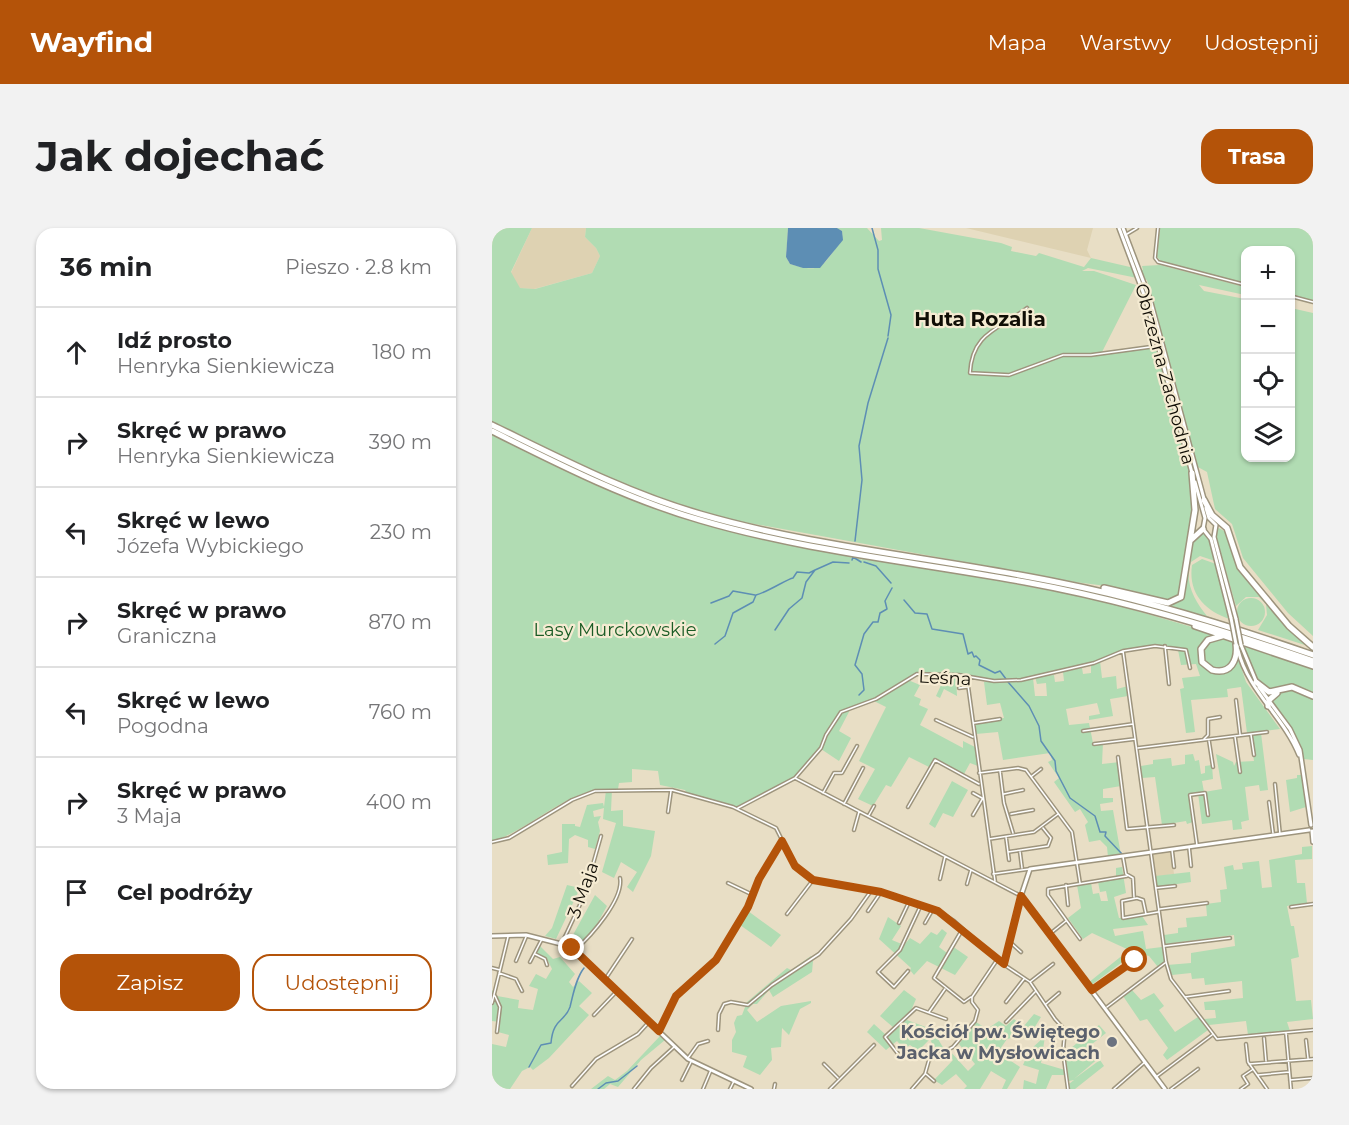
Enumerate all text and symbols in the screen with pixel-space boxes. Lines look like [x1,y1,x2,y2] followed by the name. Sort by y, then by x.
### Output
[30,25,153,59] text: Wayfind
[988,30,1047,55] text: Mapa
[1080,30,1171,55] text: Warstwy
[1204,30,1319,55] text: Udostępnij
[1201,129,1313,184] button: Trasa
[36,130,324,182] text: Jak dojechać
[1241,246,1295,462] map controls
[1241,246,1295,300] button: +
[60,251,152,283] text: 36 min
[285,255,432,279] text: Pieszo · 2.8 km
[1130,281,1200,467] street label: Obrzeżna Zachodnia
[1241,300,1295,354] button: −
[914,307,1046,331] district label: Huta Rozalia
[117,327,232,354] text: Idź prosto
[60,336,93,369] icon: ahead
[372,340,432,364] text: 180 m
[117,354,335,378] text: Henryka Sienkiewicza
[1241,354,1295,408] button: locate
[1241,408,1295,462] button: layers
[117,417,286,444] text: Skręć w prawo
[60,426,93,459] icon: right
[369,430,432,454] text: 390 m
[117,444,335,468] text: Henryka Sienkiewicza
[117,507,270,534] text: Skręć w lewo
[60,516,93,549] icon: left
[370,520,432,544] text: 230 m
[117,534,304,558] text: Józefa Wybickiego
[117,597,286,624] text: Skręć w prawo
[60,606,93,639] icon: right
[368,610,432,634] text: 870 m
[533,619,697,641] park label: Lasy Murckowskie
[117,624,217,648] text: Graniczna
[918,666,972,690] street label: Leśna
[117,687,270,714] text: Skręć w lewo
[60,696,93,729] icon: left
[369,700,432,724] text: 760 m
[117,714,209,738] text: Pogodna
[117,777,286,804] text: Skręć w prawo
[60,786,93,819] icon: right
[366,790,432,814] text: 400 m
[117,804,182,828] text: 3 Maja
[563,859,603,921] street label: 3 Maja
[60,876,93,909] icon: arrive
[117,879,253,906] text: Cel podróży
[558,934,584,960] route end
[1121,946,1147,972] route start
[60,954,240,1011] button: Zapisz
[252,954,432,1011] button: Udostępnij
[896,1021,1100,1064] place label: Kościół pw. Świętego Jacka w Mysłowicach
[1105,1035,1119,1049] marker: Kościół pw. Świętego Jacka w Mysłowicach

